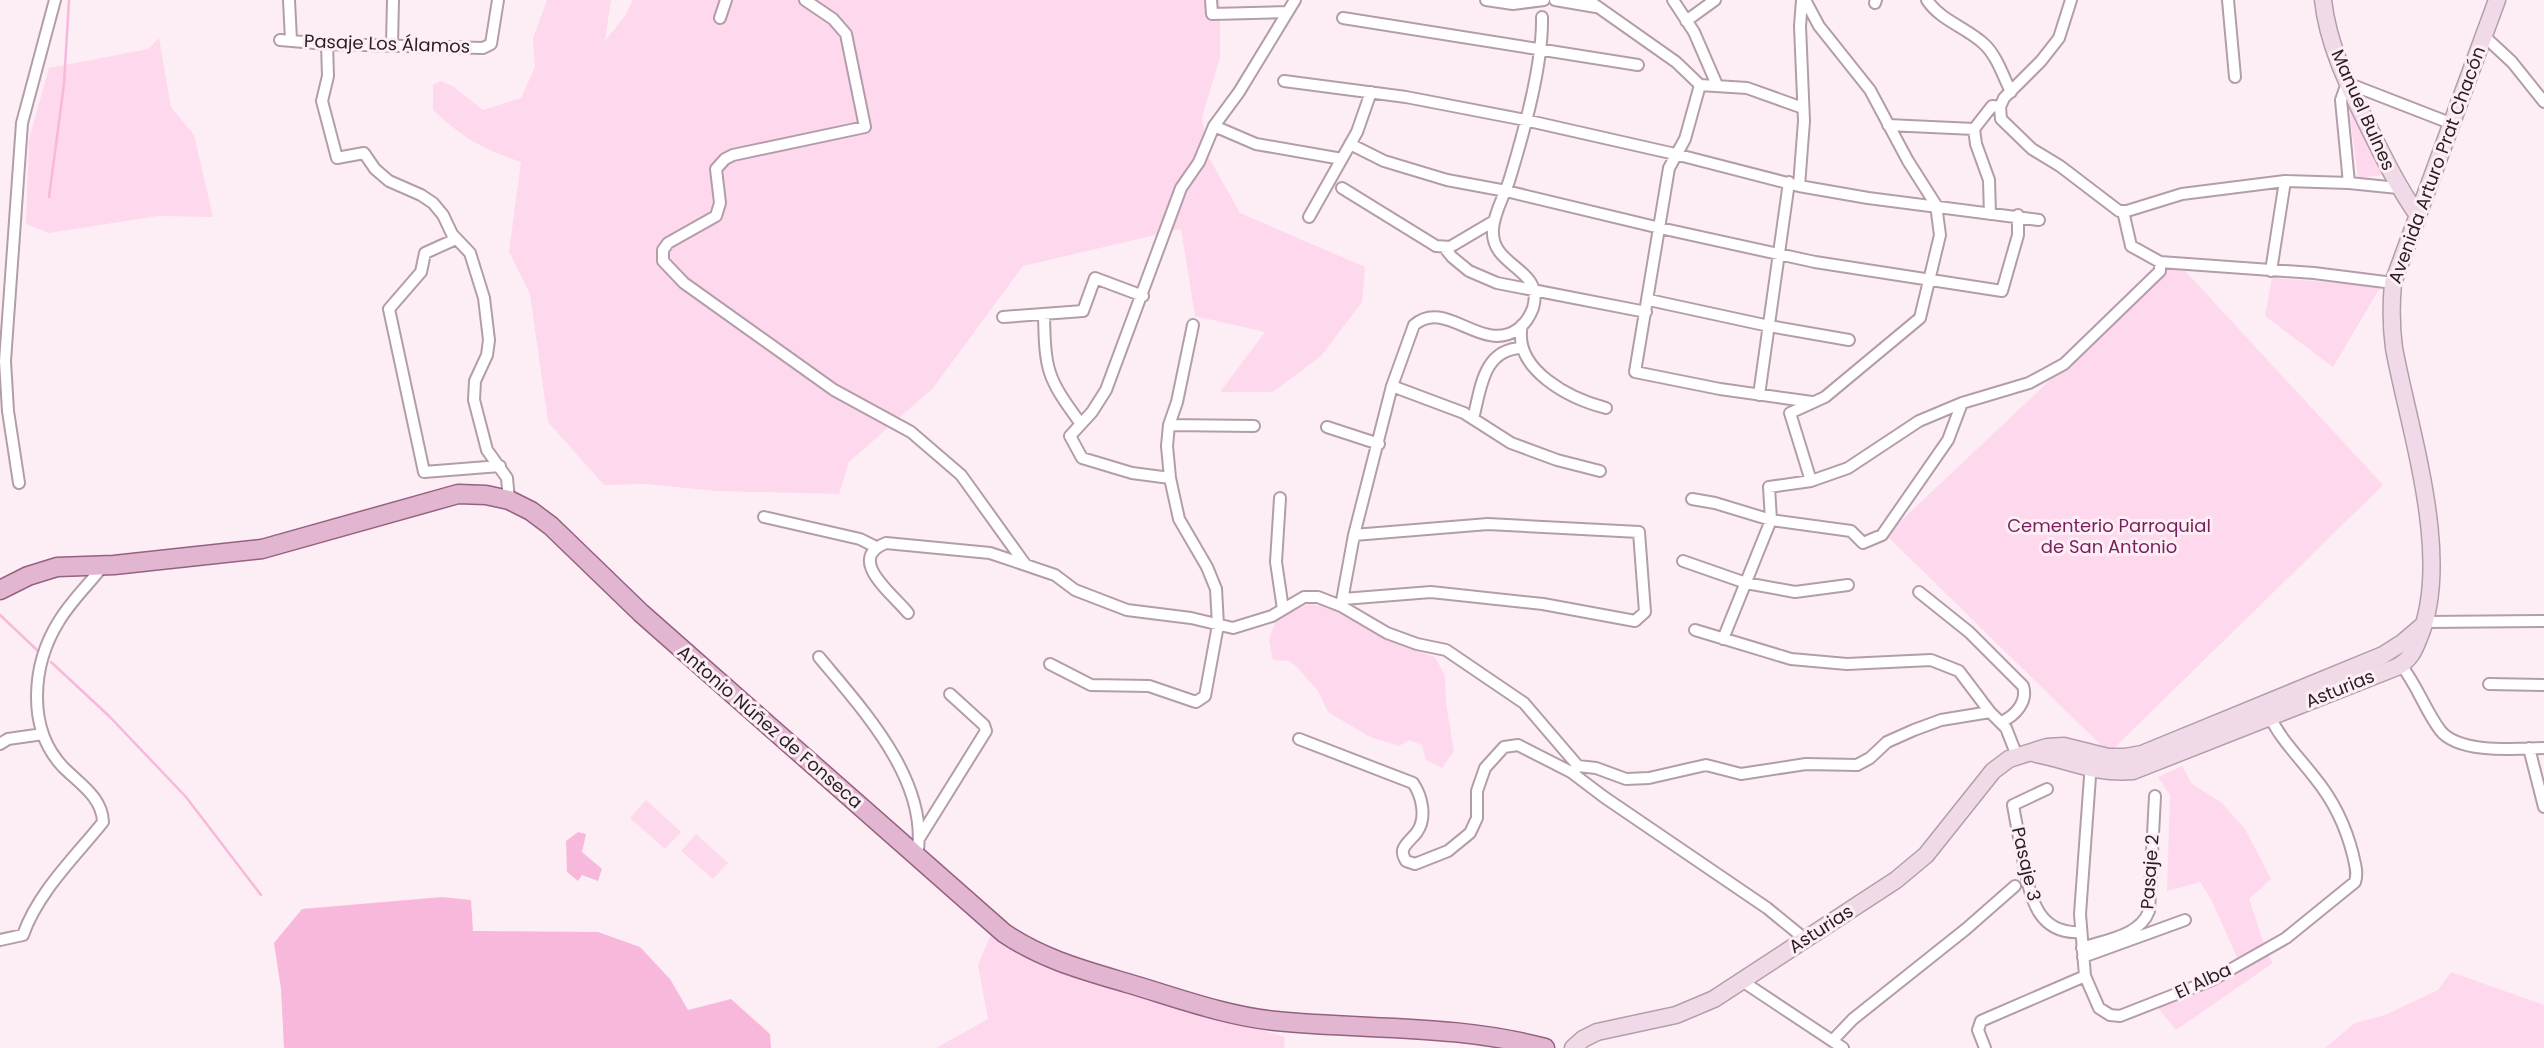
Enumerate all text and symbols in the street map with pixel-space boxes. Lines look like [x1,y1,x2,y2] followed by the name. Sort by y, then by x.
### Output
[303,28,471,59] street label: Pasaje Los Álamos
[2382,43,2491,287] street label: Avenida Arturo Prat Chacón
[2326,45,2401,174] street label: Manuel Bulnes
[2007,513,2211,559] park label: Cementerio Parroquial de San Antonio
[672,639,868,814] street label: Antonio Núñez de Fonseca
[2302,663,2378,714] street label: Asturias
[2006,824,2047,903] street label: Pasaje 3
[2134,834,2165,910] street label: Pasaje 2
[1784,898,1858,959] street label: Asturias
[2171,957,2235,1004] street label: El Alba

